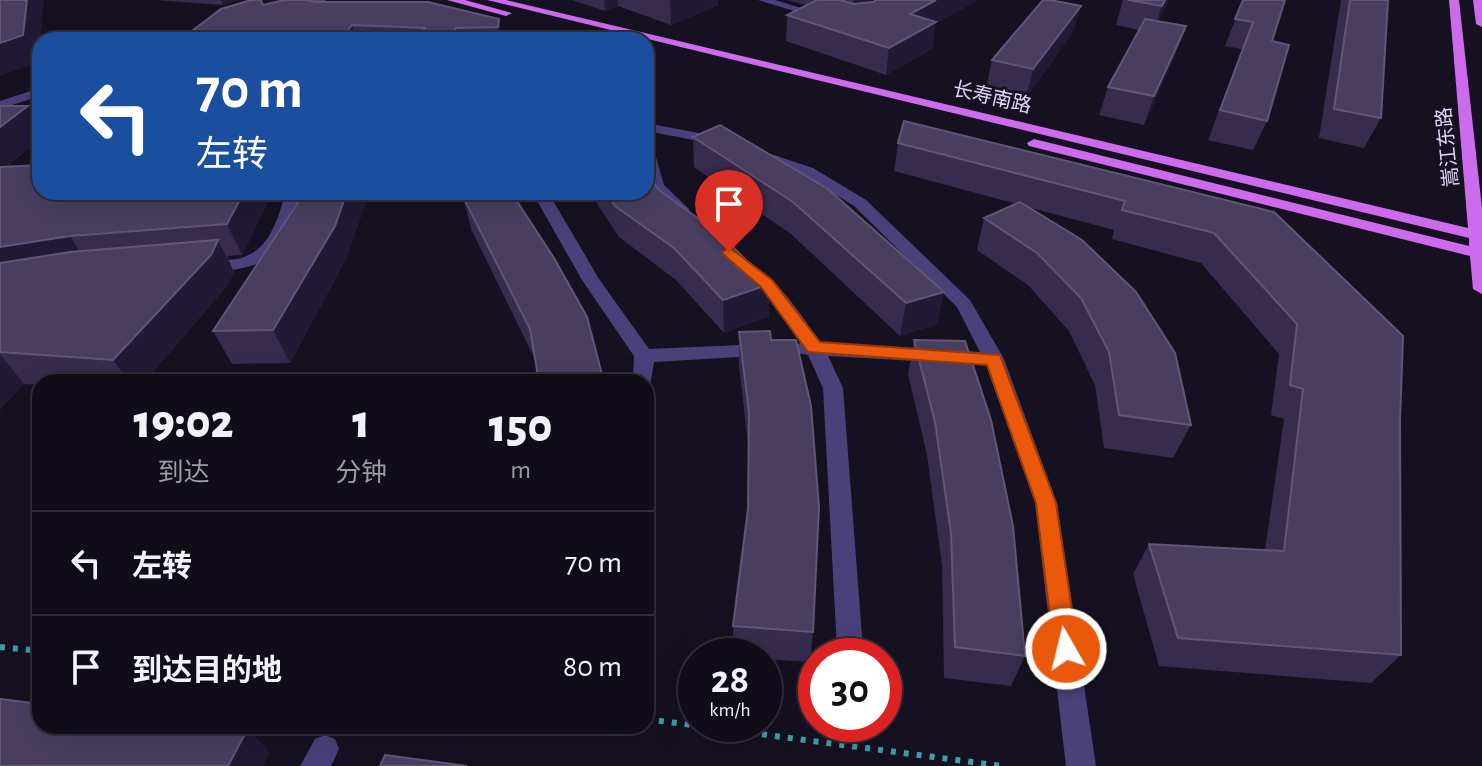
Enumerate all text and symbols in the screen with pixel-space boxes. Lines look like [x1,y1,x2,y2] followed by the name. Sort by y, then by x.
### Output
[196,62,303,118] text: 70 m
[64,64,168,168] icon: left
[951,78,1033,117] street label: 长寿南路
[1432,106,1462,188] street label: 嵩江东路
[196,137,268,173] text: 左转
[695,170,763,252] pin
[707,182,751,226] icon: arrive
[134,399,234,447] text: 19:02
[352,399,370,447] text: 1
[489,403,552,451] text: 150
[510,457,531,483] text: m
[158,460,210,486] text: 到达
[335,460,387,486] text: 分钟
[64,541,108,585] icon: left
[565,548,622,578] text: 70 m
[132,552,192,582] text: 左转
[1024,607,1108,691] position arrow
[798,638,902,742] speed limit sign: 30
[64,645,108,689] icon: arrive
[563,652,622,682] text: 80 m
[132,656,282,686] text: 到达目的地
[711,660,749,700] text: 28
[709,700,751,720] text: km/h

